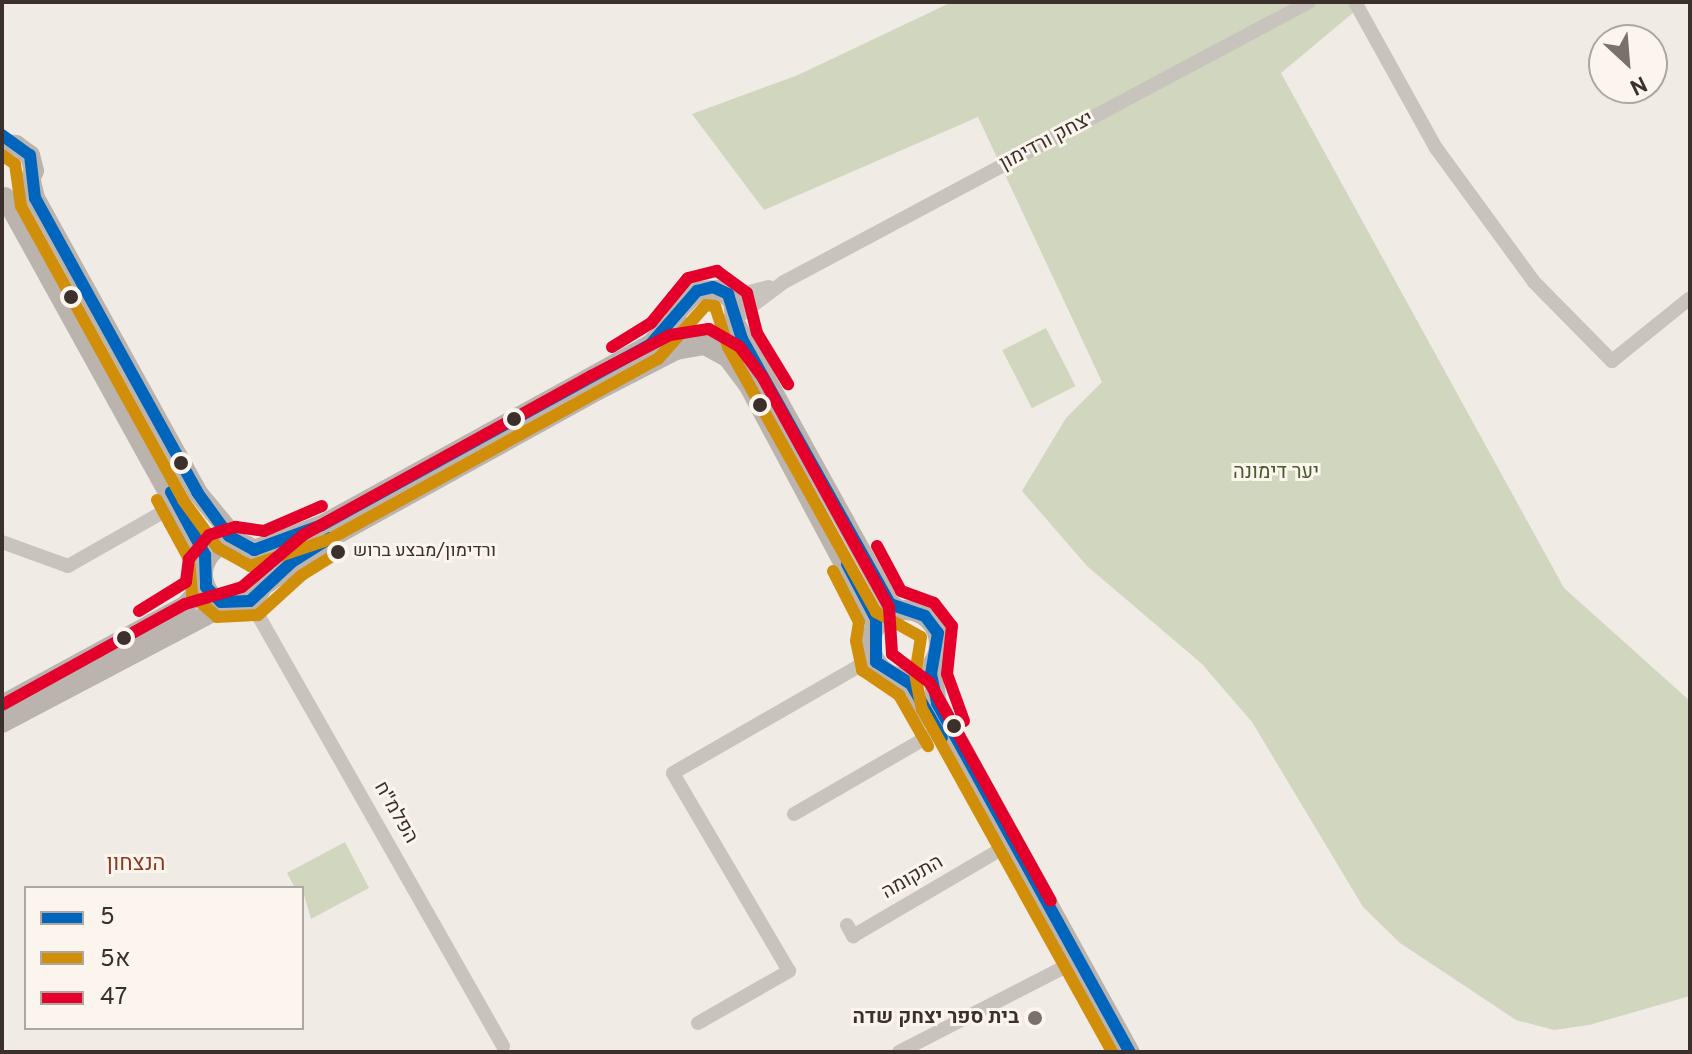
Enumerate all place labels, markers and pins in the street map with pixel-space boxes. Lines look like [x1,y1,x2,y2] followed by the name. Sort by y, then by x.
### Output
[63,289,79,305] unlabelled marker
[752,397,768,413] unlabelled marker
[506,411,522,427] unlabelled marker
[173,455,189,471] unlabelled marker
[353,541,496,563] place label: ורדימון/מבצע ברוש
[330,544,346,560] marker: ורדימון/מבצע ברוש
[116,630,132,646] unlabelled marker
[946,718,962,734] unlabelled marker
[852,1006,1019,1030] place label: בית ספר יצחק שדה
[1026,1009,1044,1027] marker: בית ספר יצחק שדה

